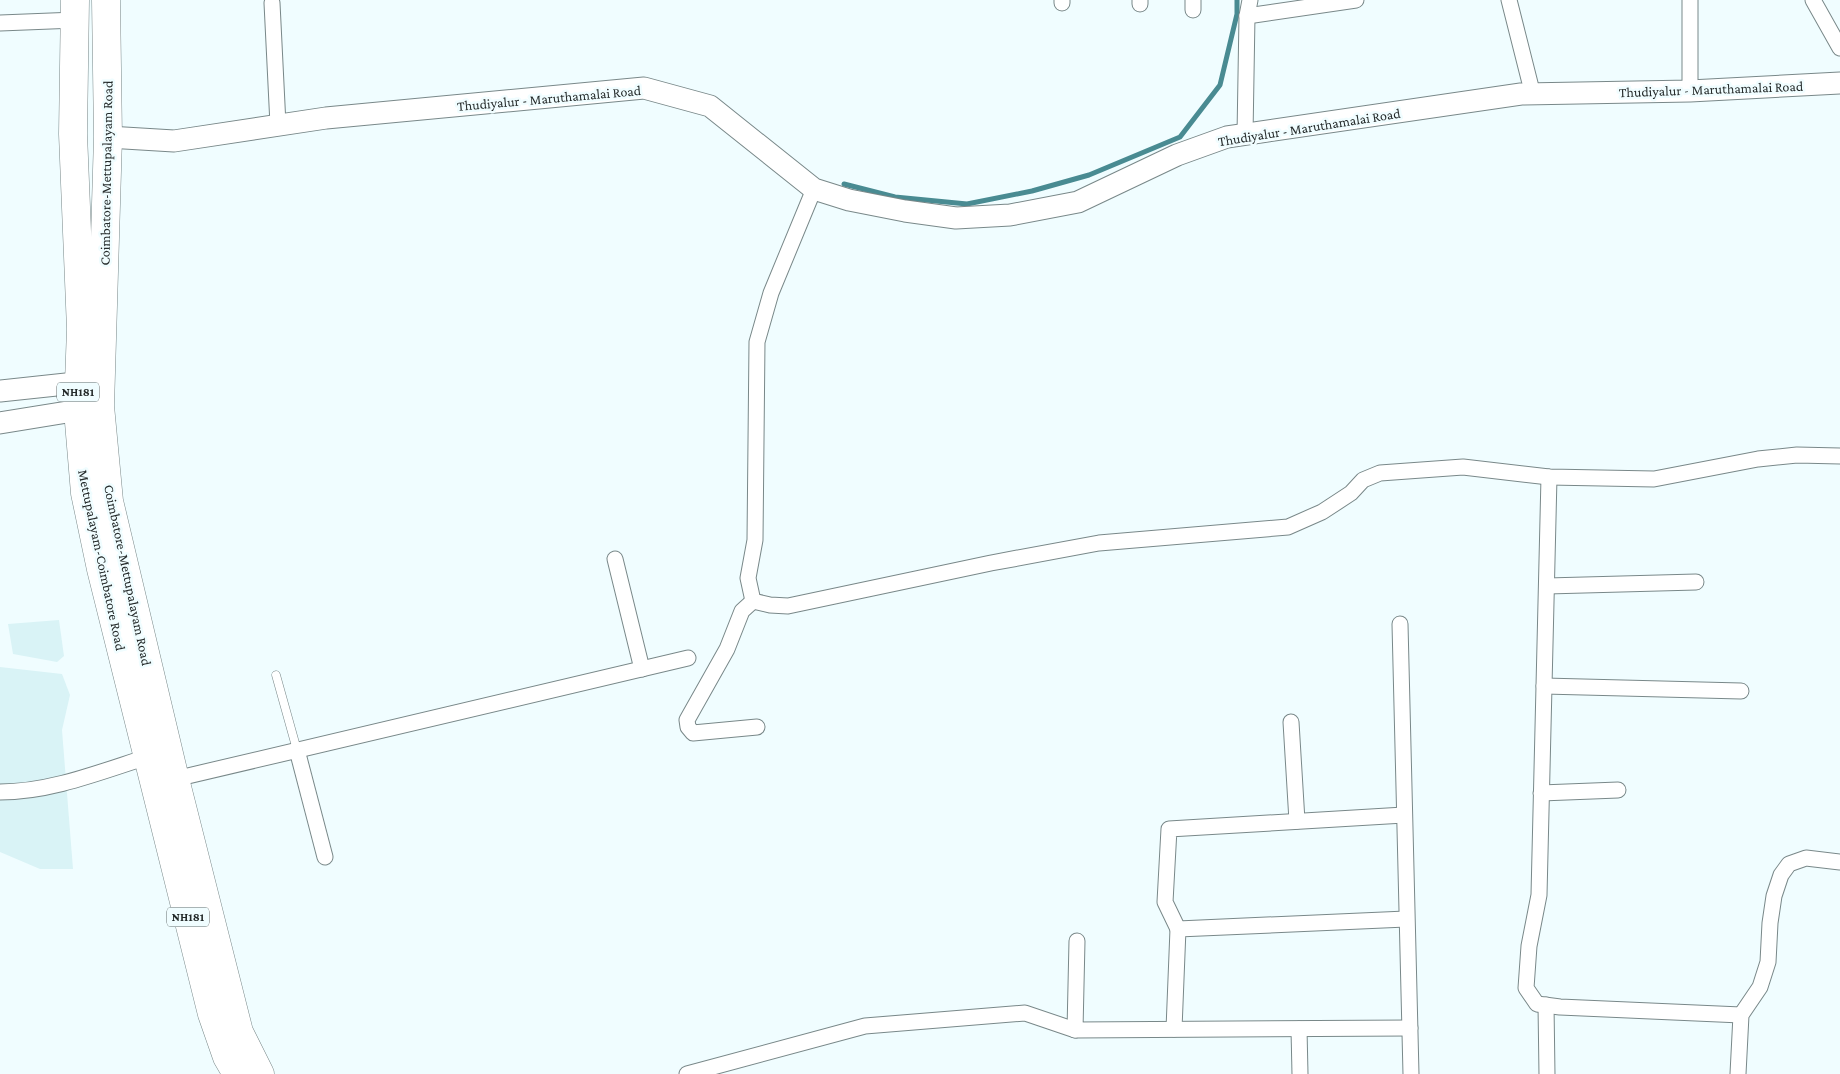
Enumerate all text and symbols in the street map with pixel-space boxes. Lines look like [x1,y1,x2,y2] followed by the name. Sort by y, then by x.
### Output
[1618,78,1804,100] street label: Thudiyalur - Maruthamalai Road
[96,80,116,266] street label: Coimbatore-Mettupalayam Road
[456,82,642,114] street label: Thudiyalur - Maruthamalai Road
[1217,105,1402,149] street label: Thudiyalur - Maruthamalai Road
[57,382,99,402] road number: NH181
[75,468,129,653] street label: Mettupalayam-Coimbatore Road
[101,483,155,668] street label: Coimbatore-Mettupalayam Road
[167,908,209,926] road number: NH181

